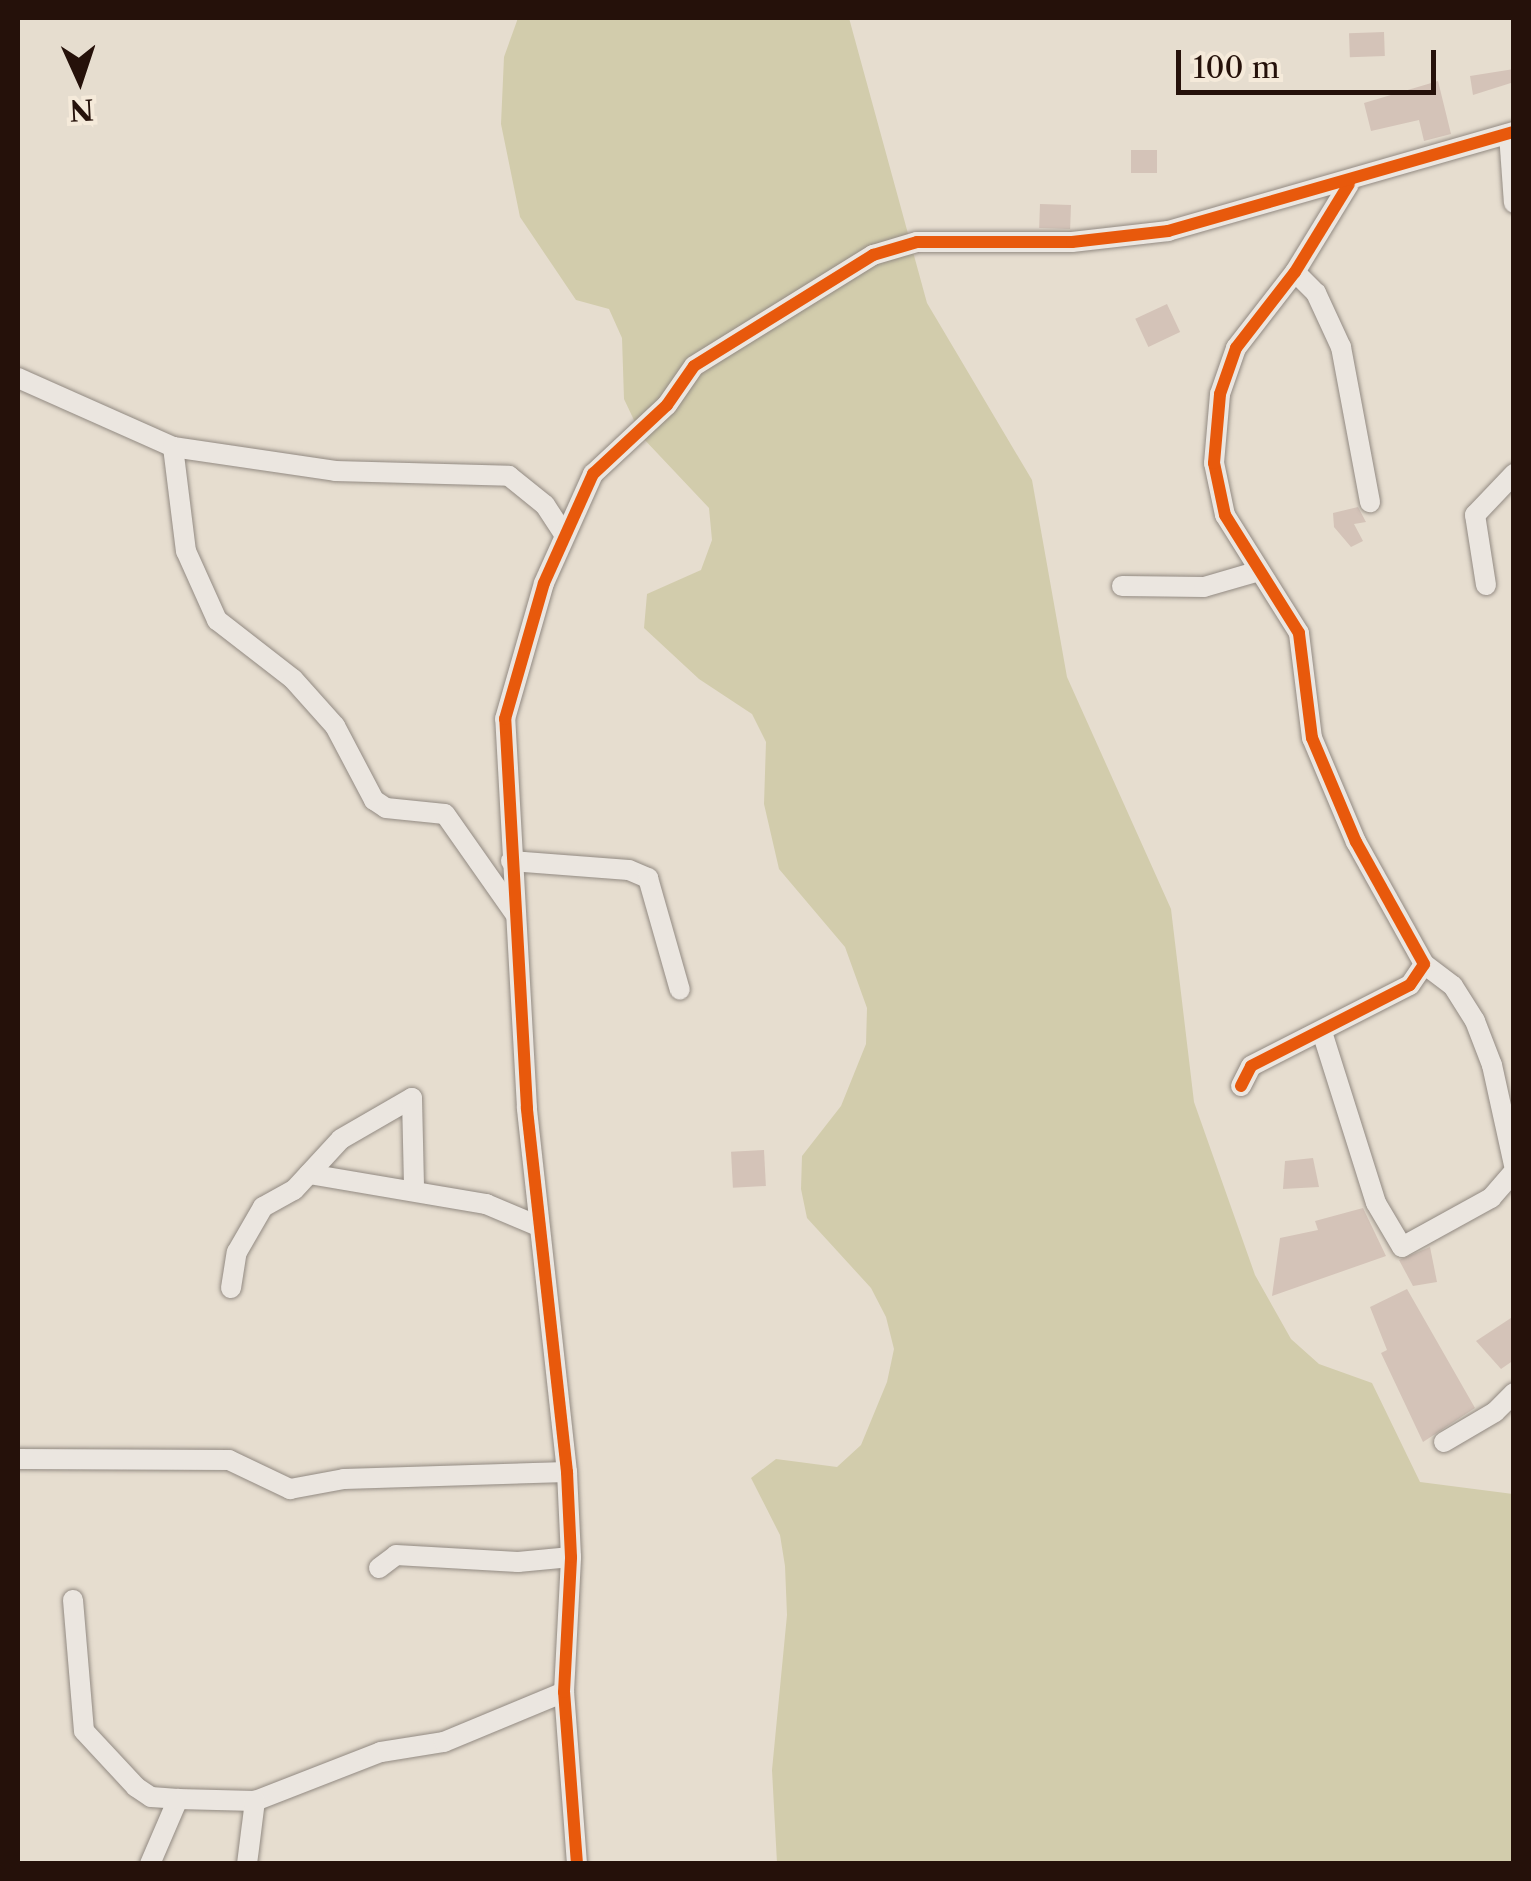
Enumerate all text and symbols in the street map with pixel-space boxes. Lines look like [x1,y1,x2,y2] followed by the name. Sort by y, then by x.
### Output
[30,30,130,130] north arrow
[1181,30,1441,92] scale bar
[1193,49,1280,86] text: 100 m
[69,92,95,128] text: N

